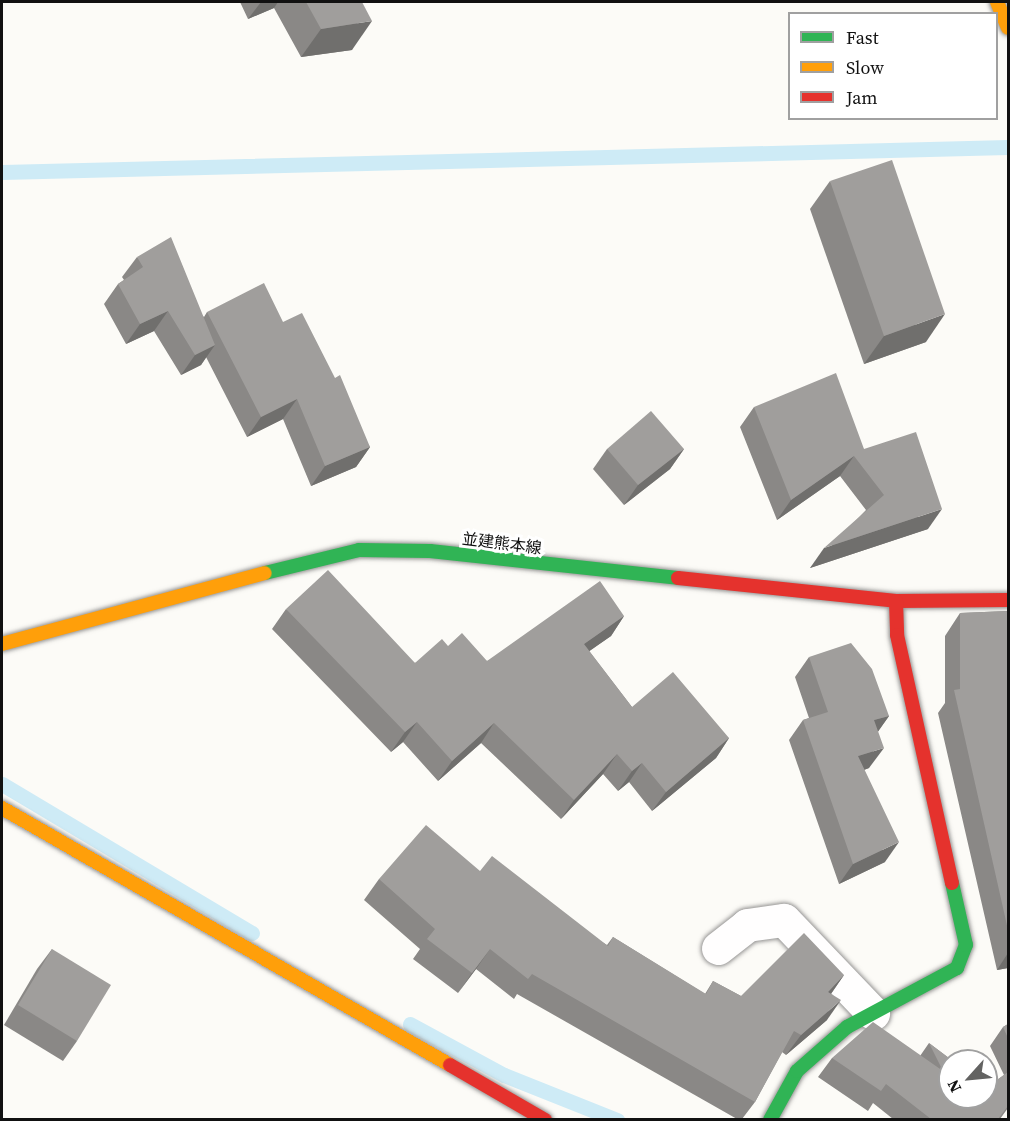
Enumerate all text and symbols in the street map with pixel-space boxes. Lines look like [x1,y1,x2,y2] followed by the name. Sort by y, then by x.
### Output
[788,12,998,120] legend
[846,25,879,50] text: Fast
[846,55,884,80] text: Slow
[846,85,878,110] text: Jam
[461,529,543,557] street label: 並建熊本線
[938,1049,998,1109] north arrow
[941,1076,966,1096] text: N

